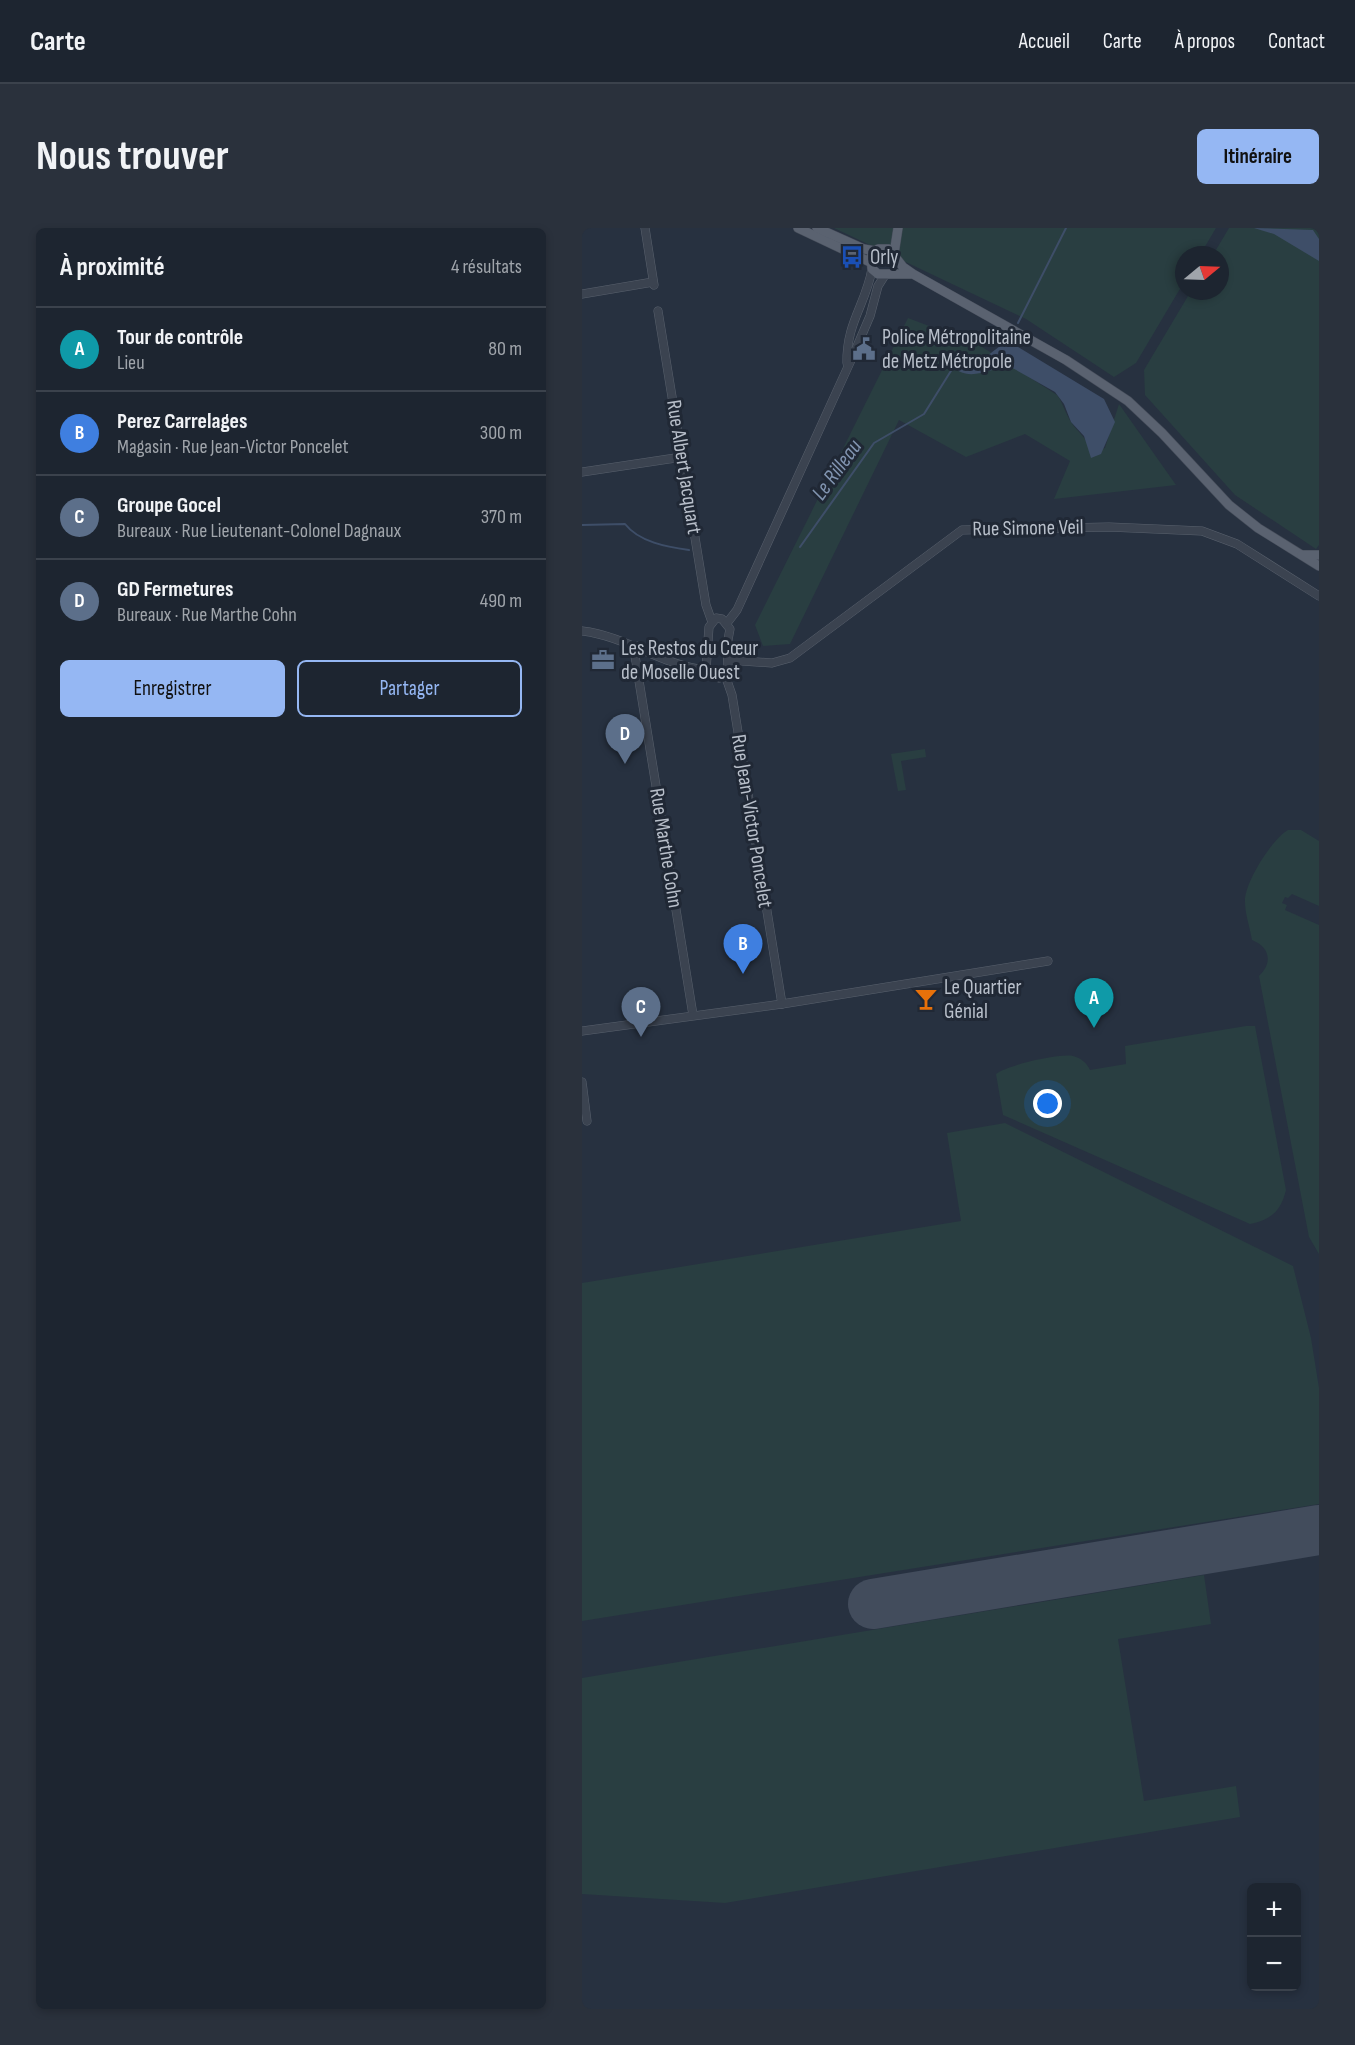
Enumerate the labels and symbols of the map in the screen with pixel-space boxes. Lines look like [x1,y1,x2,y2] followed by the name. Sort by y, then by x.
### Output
[839,244,865,270] bus stop icon: Orly
[870,245,898,270] place label: Orly
[1175,246,1229,300] north arrow
[882,325,1031,374] place label: Police Métropolitaine de Metz Métropole
[851,336,877,362] public building icon: Police Métropolitaine de Metz Métropole
[661,398,707,536] street label: Rue Albert Jacquart
[806,434,868,506] water label: Le Rilleau
[972,515,1084,541] street label: Rue Simone Veil
[621,636,758,685] place label: Les Restos du Cœur de Moselle Ouest
[590,647,616,673] office icon: Les Restos du Cœur de Moselle Ouest
[606,714,645,764] pin: D
[726,732,778,910] street label: Rue Jean-Victor Poncelet
[644,786,688,910] street label: Rue Marthe Cohn
[724,924,762,974] pin: B
[944,975,1022,1024] place label: Le Quartier Génial
[1074,978,1114,1028] pin: A
[913,986,939,1012] bar icon: Le Quartier Génial
[622,988,660,1037] pin: C
[1033,1089,1062,1118] your location

